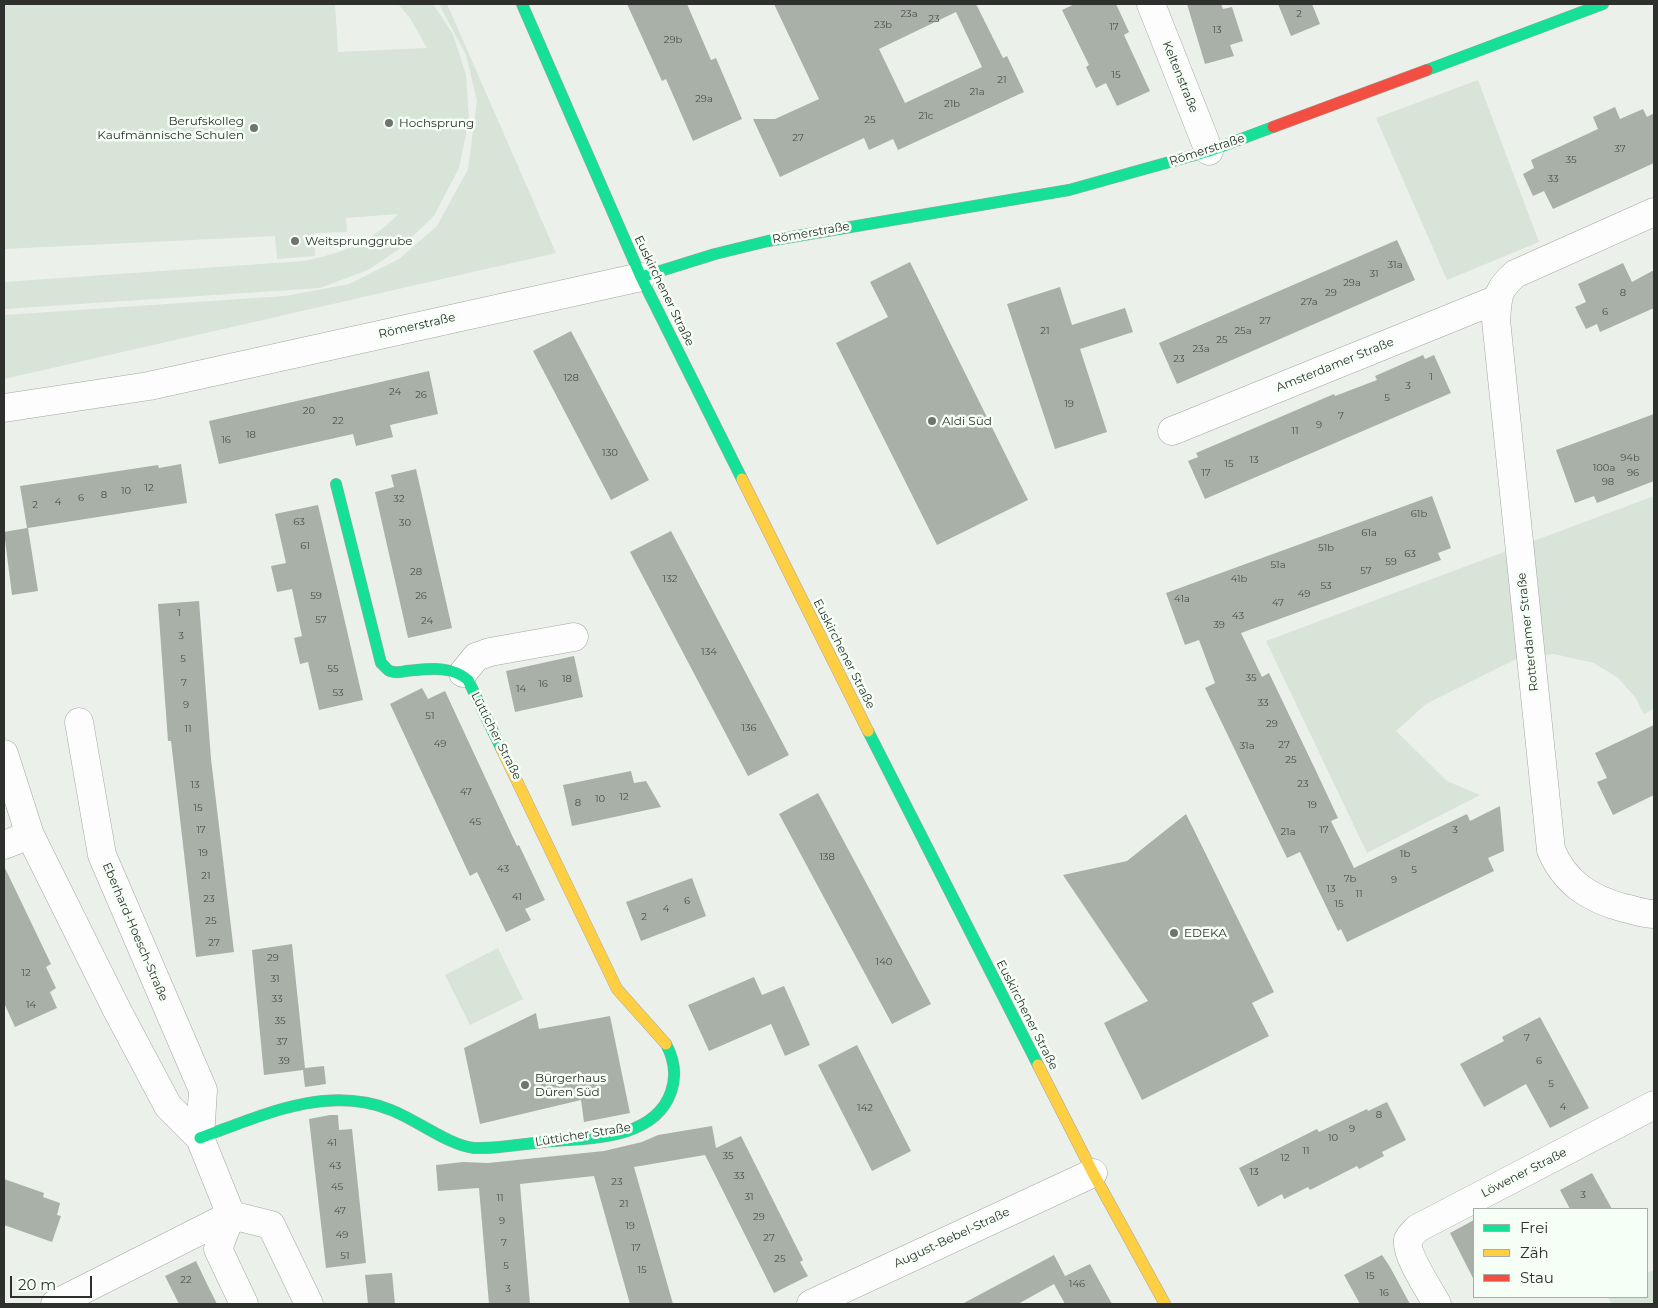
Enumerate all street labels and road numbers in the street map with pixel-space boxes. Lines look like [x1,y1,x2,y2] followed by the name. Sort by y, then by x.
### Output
[1159,39,1201,115] street label: Keltenstraße
[1168,131,1246,169] street label: Römerstraße
[771,219,851,247] street label: Römerstraße
[631,233,697,349] street label: Euskirchener Straße
[377,310,457,342] street label: Römerstraße
[1274,335,1396,395] street label: Amsterdamer Straße
[1515,572,1541,692] street label: Rotterdamer Straße
[810,597,878,711] street label: Euskirchener Straße
[468,690,524,782] street label: Lütticher Straße
[99,861,171,1003] street label: Eberhard-Hoesch-Straße
[993,958,1061,1072] street label: Euskirchener Straße
[534,1120,632,1150] street label: Lütticher Straße
[1479,1145,1569,1201] street label: Löwener Straße
[892,1205,1012,1271] street label: August-Bebel-Straße

